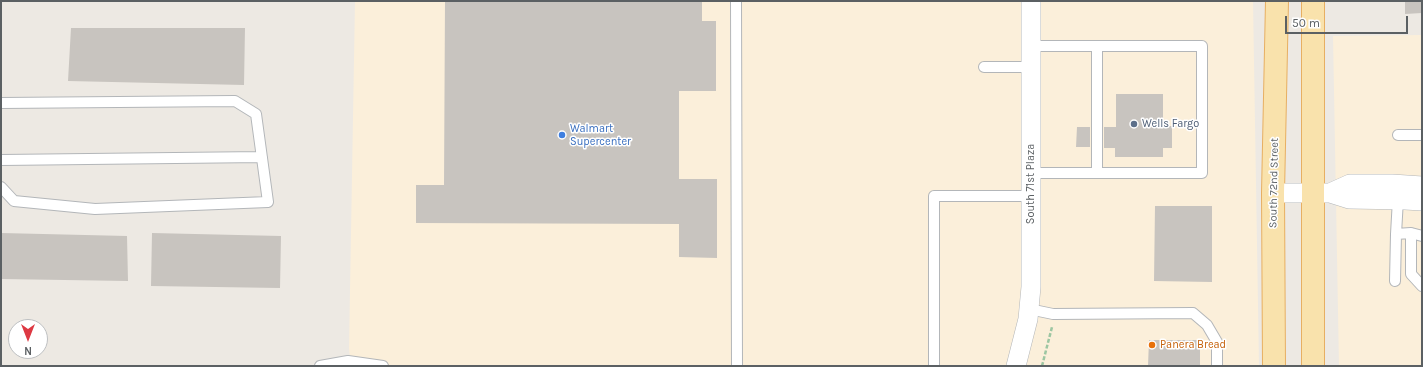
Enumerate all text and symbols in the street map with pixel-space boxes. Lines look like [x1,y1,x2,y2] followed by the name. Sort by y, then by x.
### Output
[1287,8,1410,34] scale bar
[1292,16,1320,30] text: 50 m
[1142,117,1199,131] place label: Wells Fargo
[1129,119,1139,129] marker: Wells Fargo
[570,122,631,148] place label: Walmart Supercenter
[557,130,567,140] marker: Walmart Supercenter
[1267,138,1281,228] street label: South 72nd Street
[1024,144,1038,224] street label: South 71st Plaza
[8,319,48,359] north arrow
[1160,338,1226,352] place label: Panera Bread
[1147,340,1157,350] marker: Panera Bread
[24,344,32,357] text: N

